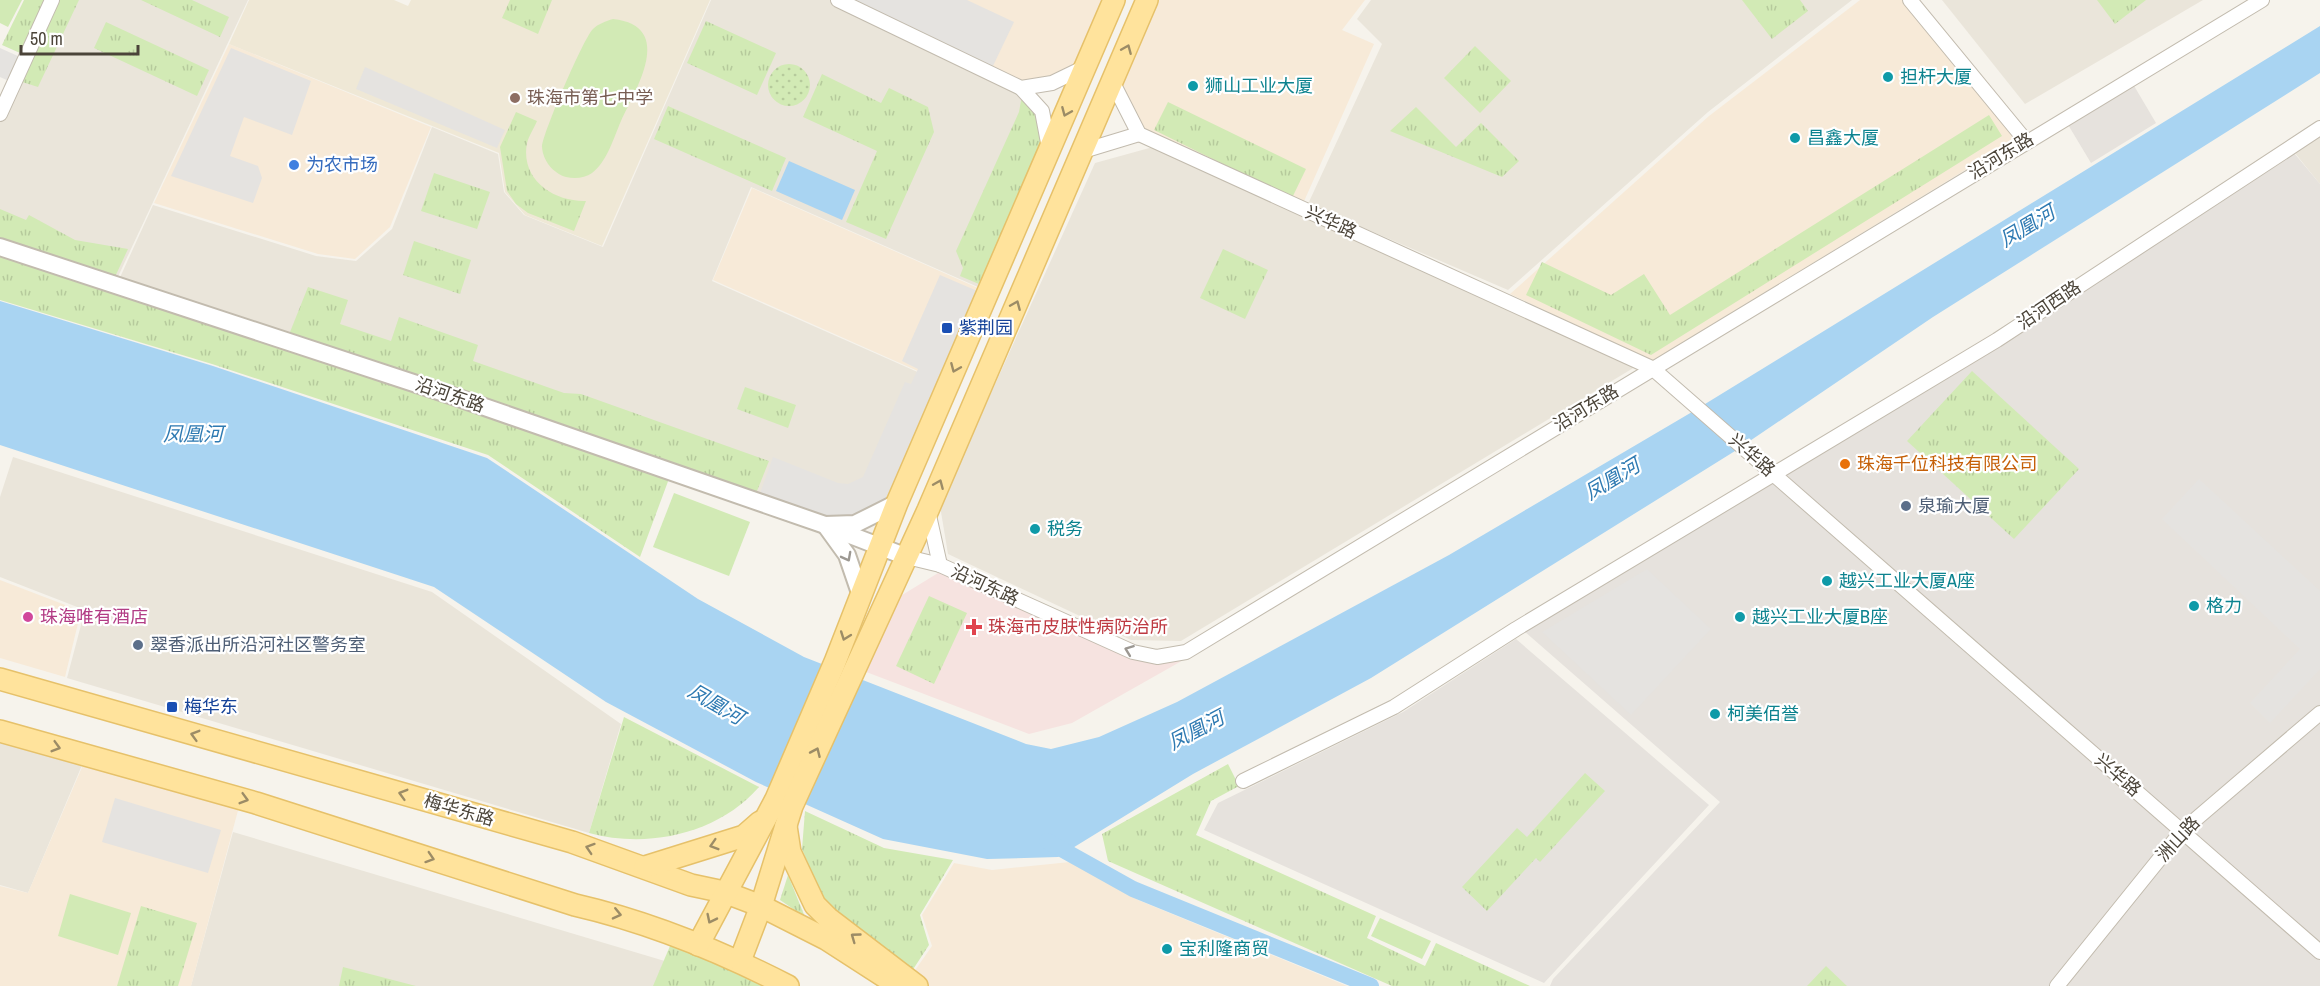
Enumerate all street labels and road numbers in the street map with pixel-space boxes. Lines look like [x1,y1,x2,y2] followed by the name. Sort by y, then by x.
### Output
[1963,126,2038,185] street label: 沿河东路
[1301,199,1361,244] street label: 兴华路
[2012,274,2086,335] street label: 沿河西路
[412,371,488,418] street label: 沿河东路
[1548,378,1623,437] street label: 沿河东路
[1724,427,1781,482] street label: 兴华路
[947,558,1023,611] street label: 沿河东路
[2090,747,2147,802] street label: 兴华路
[421,788,497,831] street label: 梅华东路
[2150,810,2205,867] street label: 洲山路

